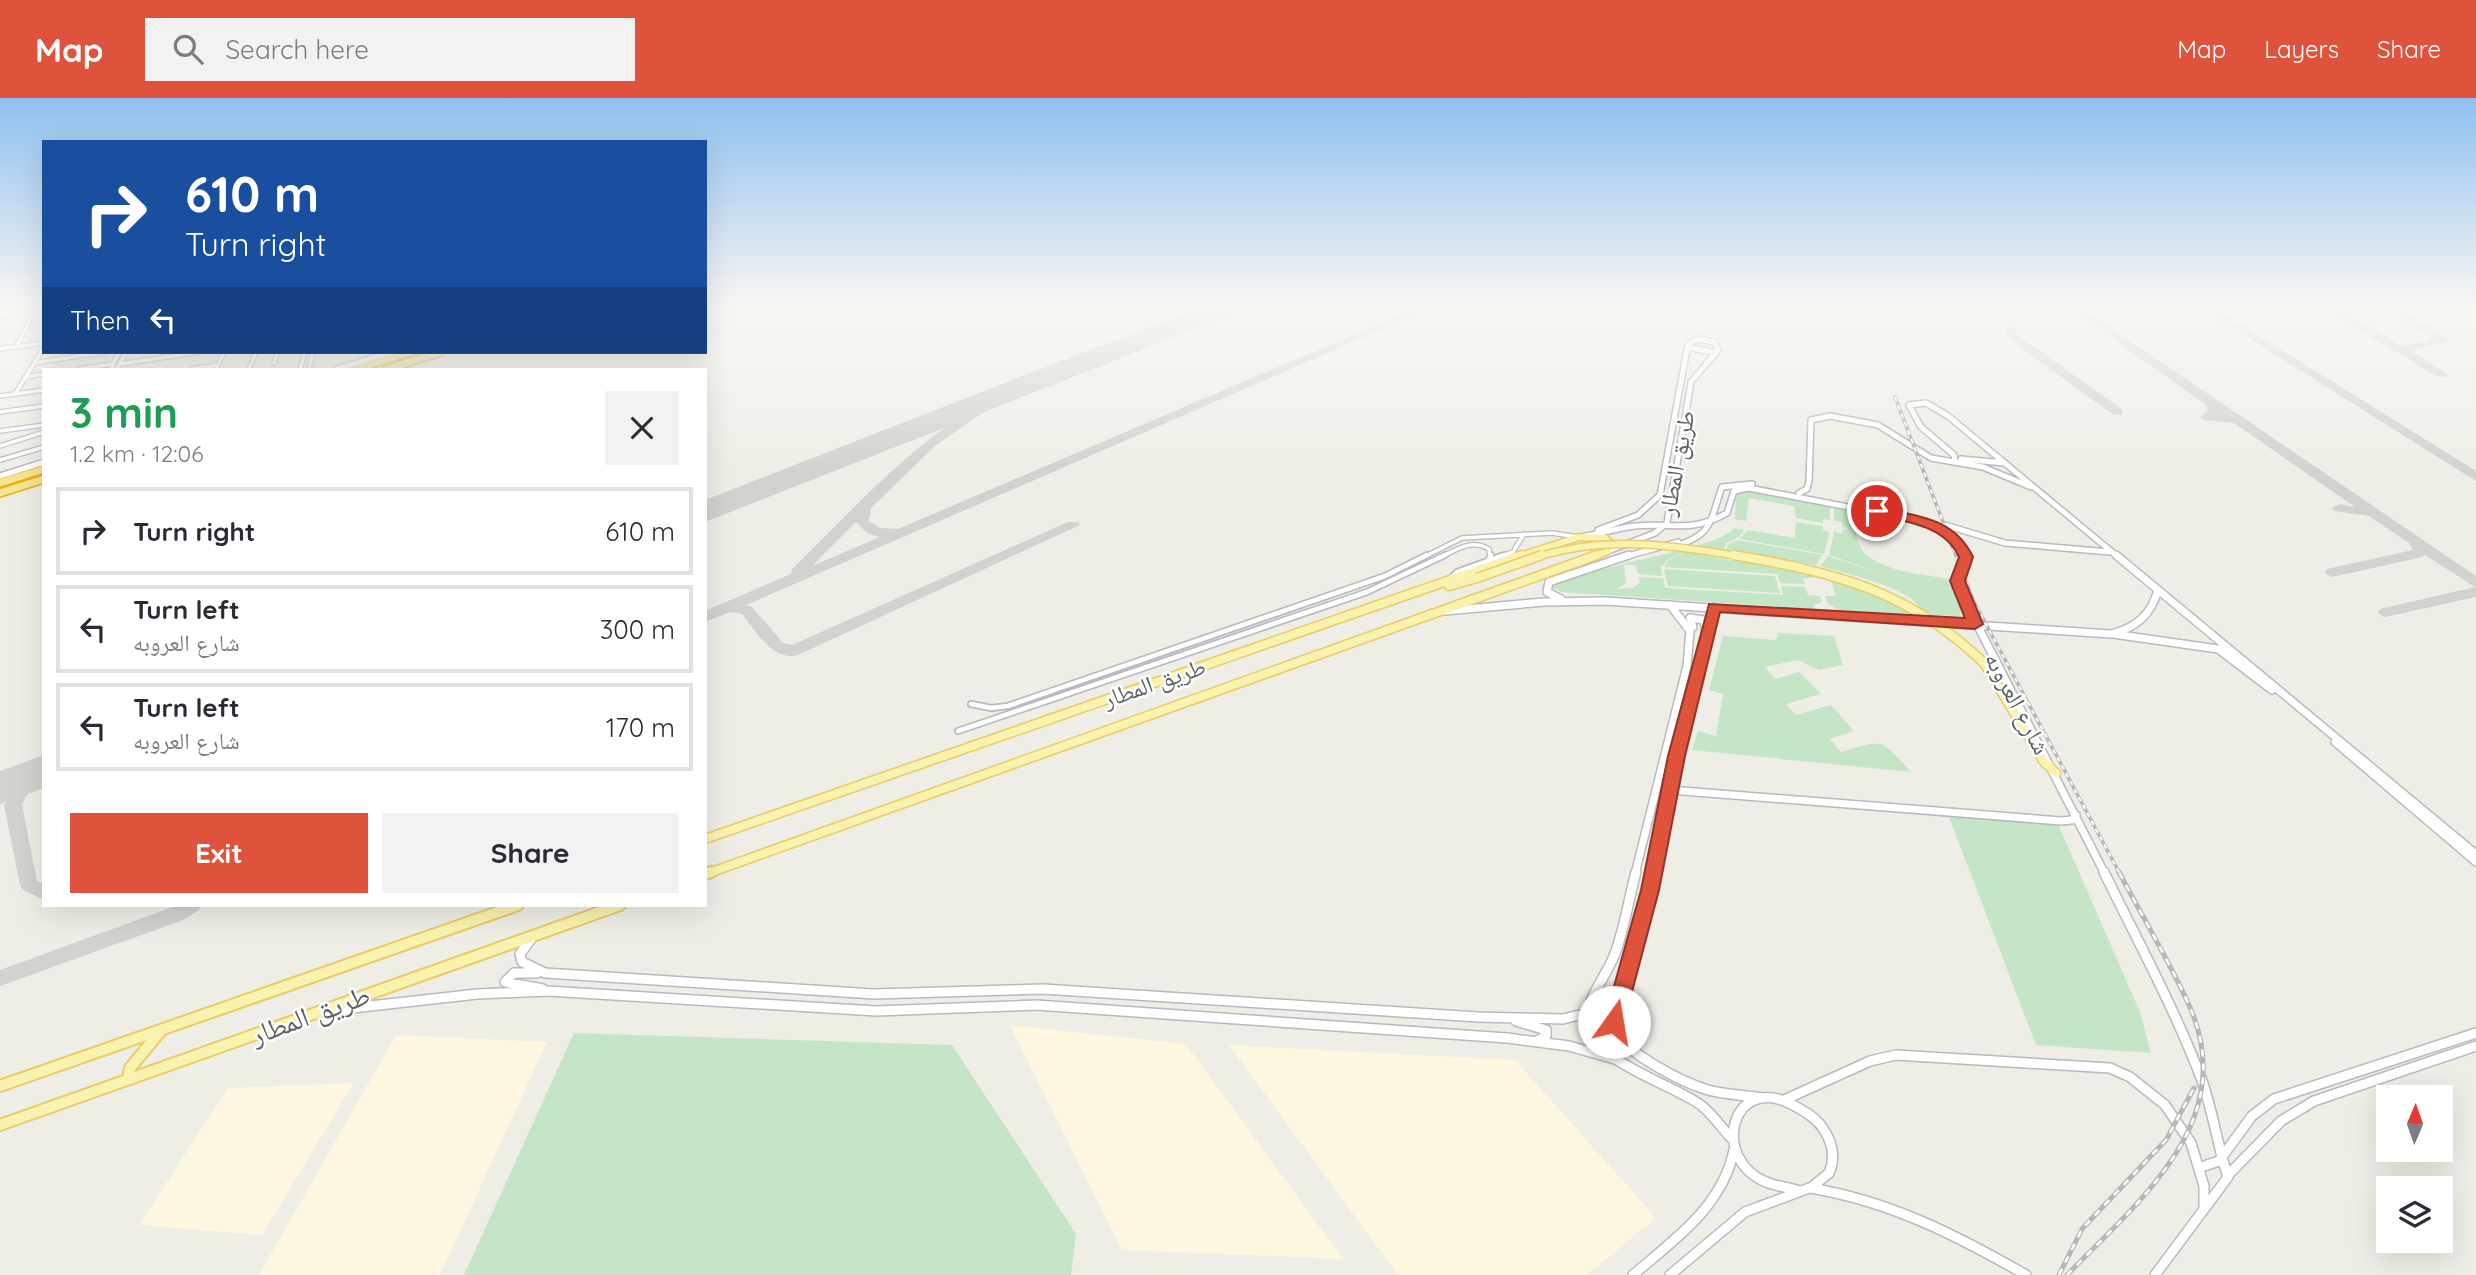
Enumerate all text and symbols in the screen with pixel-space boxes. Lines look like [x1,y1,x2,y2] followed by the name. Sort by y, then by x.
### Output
[145,18,635,81] search box
[35,29,103,70] text: Map
[169,30,207,68] icon: search
[225,33,369,66] text: Search here
[2177,34,2226,64] text: Map
[2264,34,2339,64] text: Layers
[2377,34,2441,64] text: Share
[185,163,319,224] text: 610 m
[70,168,161,259] icon: right
[185,224,326,264] text: Turn right
[144,301,182,339] icon: left
[70,304,130,337] text: Then
[70,386,178,439] text: 3 min
[605,391,679,465] button: close
[1651,408,1701,519] street label: طريق المطار
[70,439,204,468] text: 1.2 km · 12:06
[1847,481,1907,541] pin
[1858,492,1896,530] icon: arrive
[74,512,112,550] icon: right
[133,515,255,548] text: Turn right
[605,515,675,548] text: 610 m
[133,593,240,626] text: Turn left
[74,610,112,648] icon: left
[600,613,675,646] text: 300 m
[133,628,240,657] text: شارع العروبه
[1978,647,2057,760] street label: شارع العروبه
[1098,650,1209,714] street label: طريق المطار
[133,691,240,724] text: Turn left
[74,708,112,746] icon: left
[606,711,675,744] text: 170 m
[133,726,240,755] text: شارع العروبه
[70,813,368,893] button: Exit
[382,813,679,893] button: Share
[244,976,375,1053] street label: طريق المطار
[1577,985,1651,1059] position arrow
[2376,1085,2454,1162] north arrow
[2376,1085,2453,1253] map controls
[2376,1176,2453,1253] button: layers

